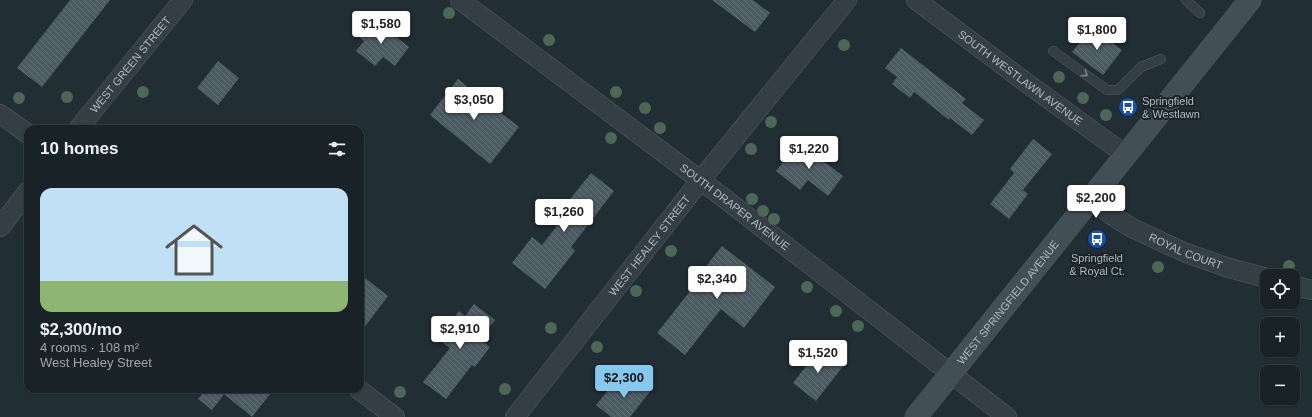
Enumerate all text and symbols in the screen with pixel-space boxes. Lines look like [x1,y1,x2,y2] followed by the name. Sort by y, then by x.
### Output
[348,11,414,45] pin: $1,580
[88,14,173,115] street label: WEST GREEN STREET
[361,16,401,31] text: $1,580
[1064,17,1130,51] pin: $1,800
[1077,22,1117,37] text: $1,800
[956,28,1085,128] street label: SOUTH WESTLAWN AVENUE
[1080,69,1087,76] one-way arrow
[441,87,507,121] pin: $3,050
[454,92,494,107] text: $3,050
[1142,95,1200,120] place label: Springfield & Westlawn
[1117,96,1139,118] bus stop icon: Springfield & Westlawn
[776,136,842,170] pin: $1,220
[326,138,348,160] icon: filters
[40,139,118,158] text: 10 homes
[789,141,829,156] text: $1,220
[678,161,792,252] street label: SOUTH DRAPER AVENUE
[1063,185,1129,219] pin: $2,200
[1076,190,1116,205] text: $2,200
[606,193,693,298] street label: WEST HEALEY STREET
[531,199,597,233] pin: $1,260
[544,204,584,219] text: $1,260
[158,214,230,286] icon: home
[1086,228,1108,250] bus stop icon: Springfield & Royal Ct.
[1147,231,1224,271] street label: ROYAL COURT
[955,238,1061,367] street label: WEST SPRINGFIELD AVENUE
[1069,252,1125,277] place label: Springfield & Royal Ct.
[684,266,750,300] pin: $2,340
[1260,269,1300,405] map controls
[1260,269,1300,309] button: locate
[697,271,737,286] text: $2,340
[427,316,493,350] pin: $2,910
[1260,317,1300,357] button: +
[40,320,122,339] text: $2,300/mo
[440,321,480,336] text: $2,910
[40,340,139,355] text: 4 rooms · 108 m²
[785,340,851,374] pin: $1,520
[798,345,838,360] text: $1,520
[40,355,152,370] text: West Healey Street
[591,365,657,399] pin: $2,300
[1260,365,1300,405] button: −
[604,370,644,385] text: $2,300

